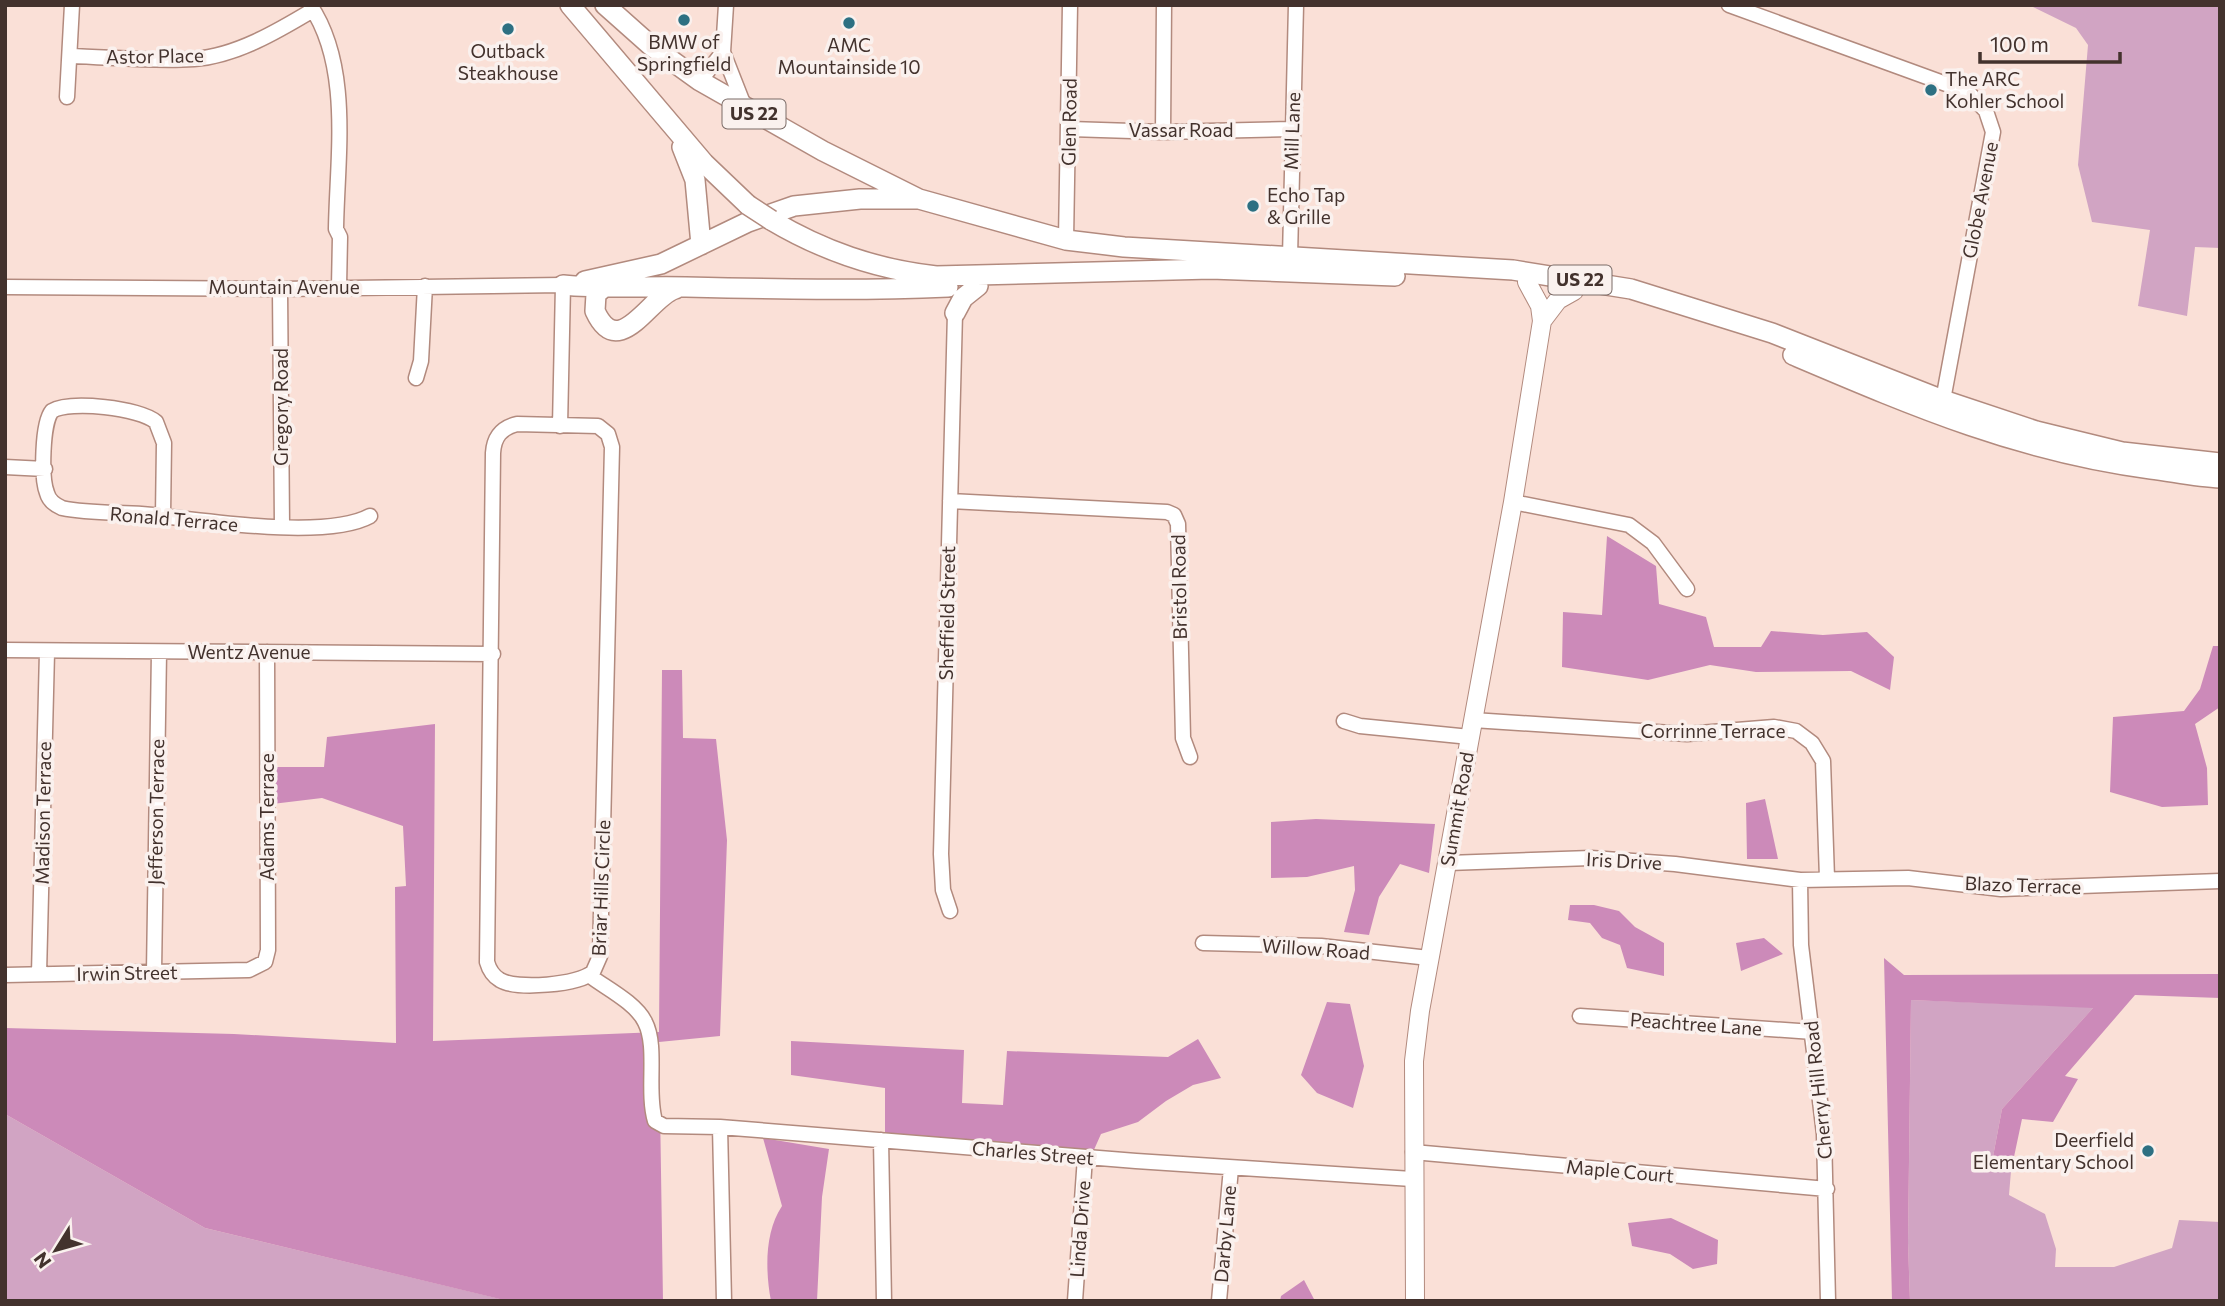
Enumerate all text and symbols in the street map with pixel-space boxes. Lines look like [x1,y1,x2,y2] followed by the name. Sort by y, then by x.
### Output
[676,12,692,28] marker: BMW of Springfield
[841,15,857,31] marker: AMC Mountainside 10
[500,21,516,37] marker: Outback Steakhouse
[1980,21,2120,65] scale bar
[637,30,731,75] place label: BMW of Springfield
[1990,31,2049,56] text: 100 m
[777,33,921,78] place label: AMC Mountainside 10
[458,39,558,84] place label: Outback Steakhouse
[106,43,204,68] street label: Astor Place
[1945,67,2064,112] place label: The ARC Kohler School
[1056,78,1081,166] street label: Glen Road
[1923,82,1939,98] marker: The ARC Kohler School
[1279,92,1304,170] street label: Mill Lane
[722,100,786,128] road number: US 22
[1129,118,1233,141] street label: Vassar Road
[1957,140,2002,260] street label: Globe Avenue
[1267,183,1345,228] place label: Echo Tap & Grille
[1245,198,1261,214] marker: Echo Tap & Grille
[1548,266,1612,294] road number: US 22
[208,275,360,298] street label: Mountain Avenue
[269,348,292,466] street label: Gregory Road
[109,501,239,536] street label: Ronald Terrace
[1166,534,1191,640] street label: Bristol Road
[934,545,959,680] street label: Sheffield Street
[187,640,311,663] street label: Wentz Avenue
[1641,719,1785,742] street label: Corrinne Terrace
[143,739,168,885] street label: Jefferson Terrace
[30,741,55,885] street label: Madison Terrace
[1435,750,1478,868] street label: Summit Road
[255,753,278,881] street label: Adams Terrace
[587,819,614,957] street label: Briar Hills Circle
[1585,847,1663,874] street label: Iris Drive
[1964,871,2082,898] street label: Blazo Terrace
[1261,933,1371,964] street label: Willow Road
[76,960,178,985] street label: Irwin Street
[1629,1007,1763,1040] street label: Peachtree Lane
[1799,1020,1836,1161] street label: Cherry Hill Road
[1973,1128,2134,1173] place label: Deerfield Elementary School
[971,1136,1095,1169] street label: Charles Street
[2140,1143,2156,1159] marker: Deerfield Elementary School
[1565,1154,1675,1187] street label: Maple Court
[1065,1180,1094,1278] street label: Linda Drive
[1209,1184,1240,1284] street label: Darby Lane
[21,1215,91,1285] north arrow
[29,1248,56,1273] text: N

